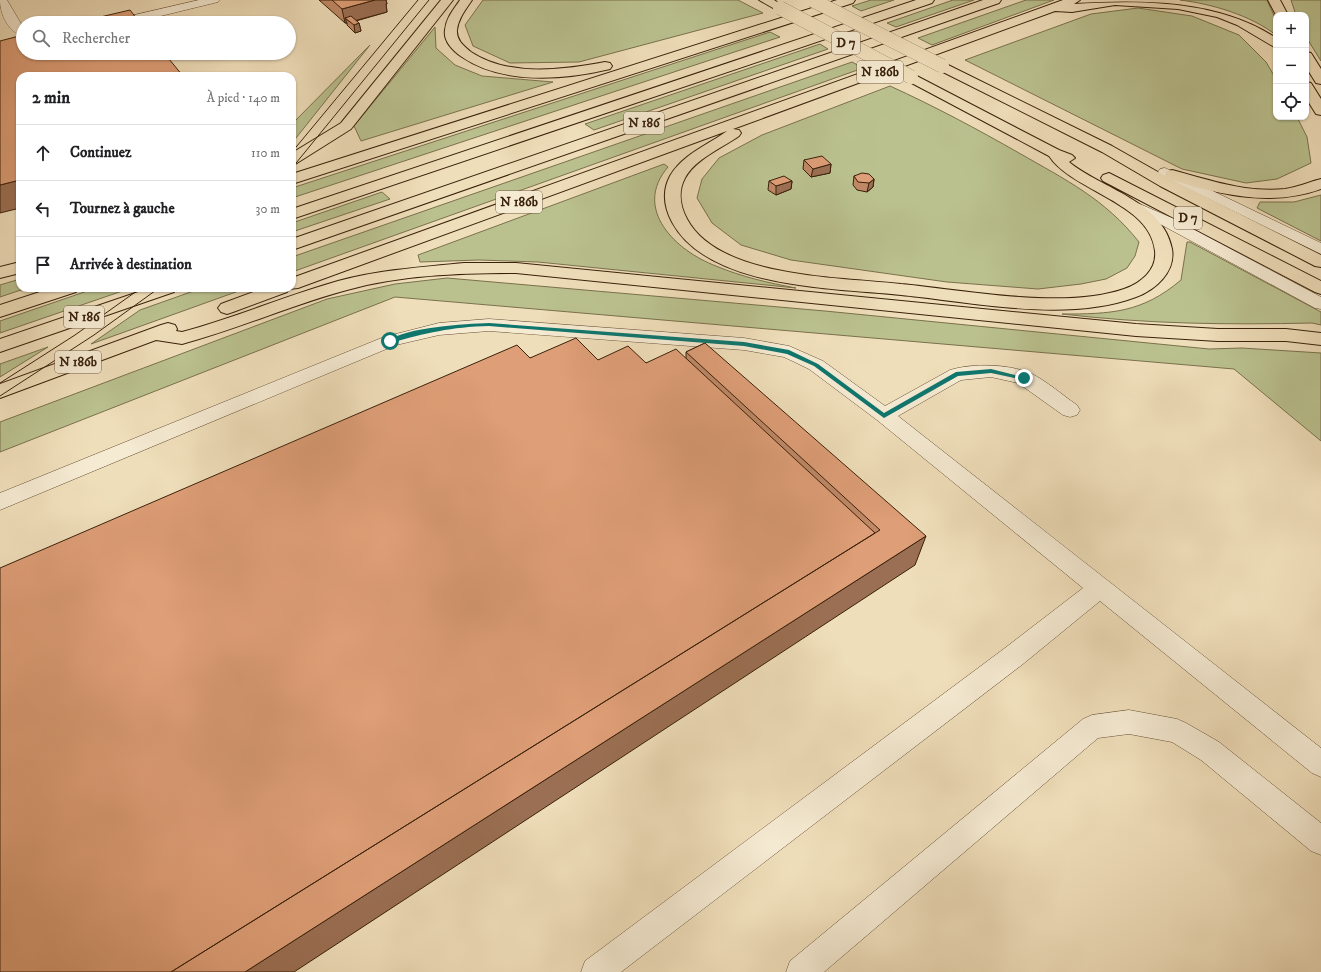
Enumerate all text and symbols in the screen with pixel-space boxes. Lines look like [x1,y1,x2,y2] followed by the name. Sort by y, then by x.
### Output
[1273,12,1309,120] map controls
[1273,12,1309,48] button: +
[16,16,296,60] search box
[30,27,52,49] icon: search
[62,29,130,48] text: Rechercher
[832,32,860,54] road number: D 7
[1273,48,1309,84] button: −
[857,61,903,83] road number: N 186b
[1273,84,1309,120] button: locate
[32,87,70,109] text: 2 min
[207,90,280,106] text: À pied · 140 m
[624,112,664,134] road number: N 186
[32,142,54,164] icon: ahead
[70,143,131,162] text: Continuez
[251,145,280,161] text: 110 m
[496,191,542,213] road number: N 186b
[32,198,54,220] icon: left
[70,199,175,218] text: Tournez à gauche
[256,201,280,217] text: 30 m
[1174,207,1202,229] road number: D 7
[32,254,54,276] icon: arrive
[70,255,192,274] text: Arrivée à destination
[64,306,104,328] road number: N 186
[381,332,399,350] route start
[55,351,101,373] road number: N 186b
[1015,369,1033,387] route end

